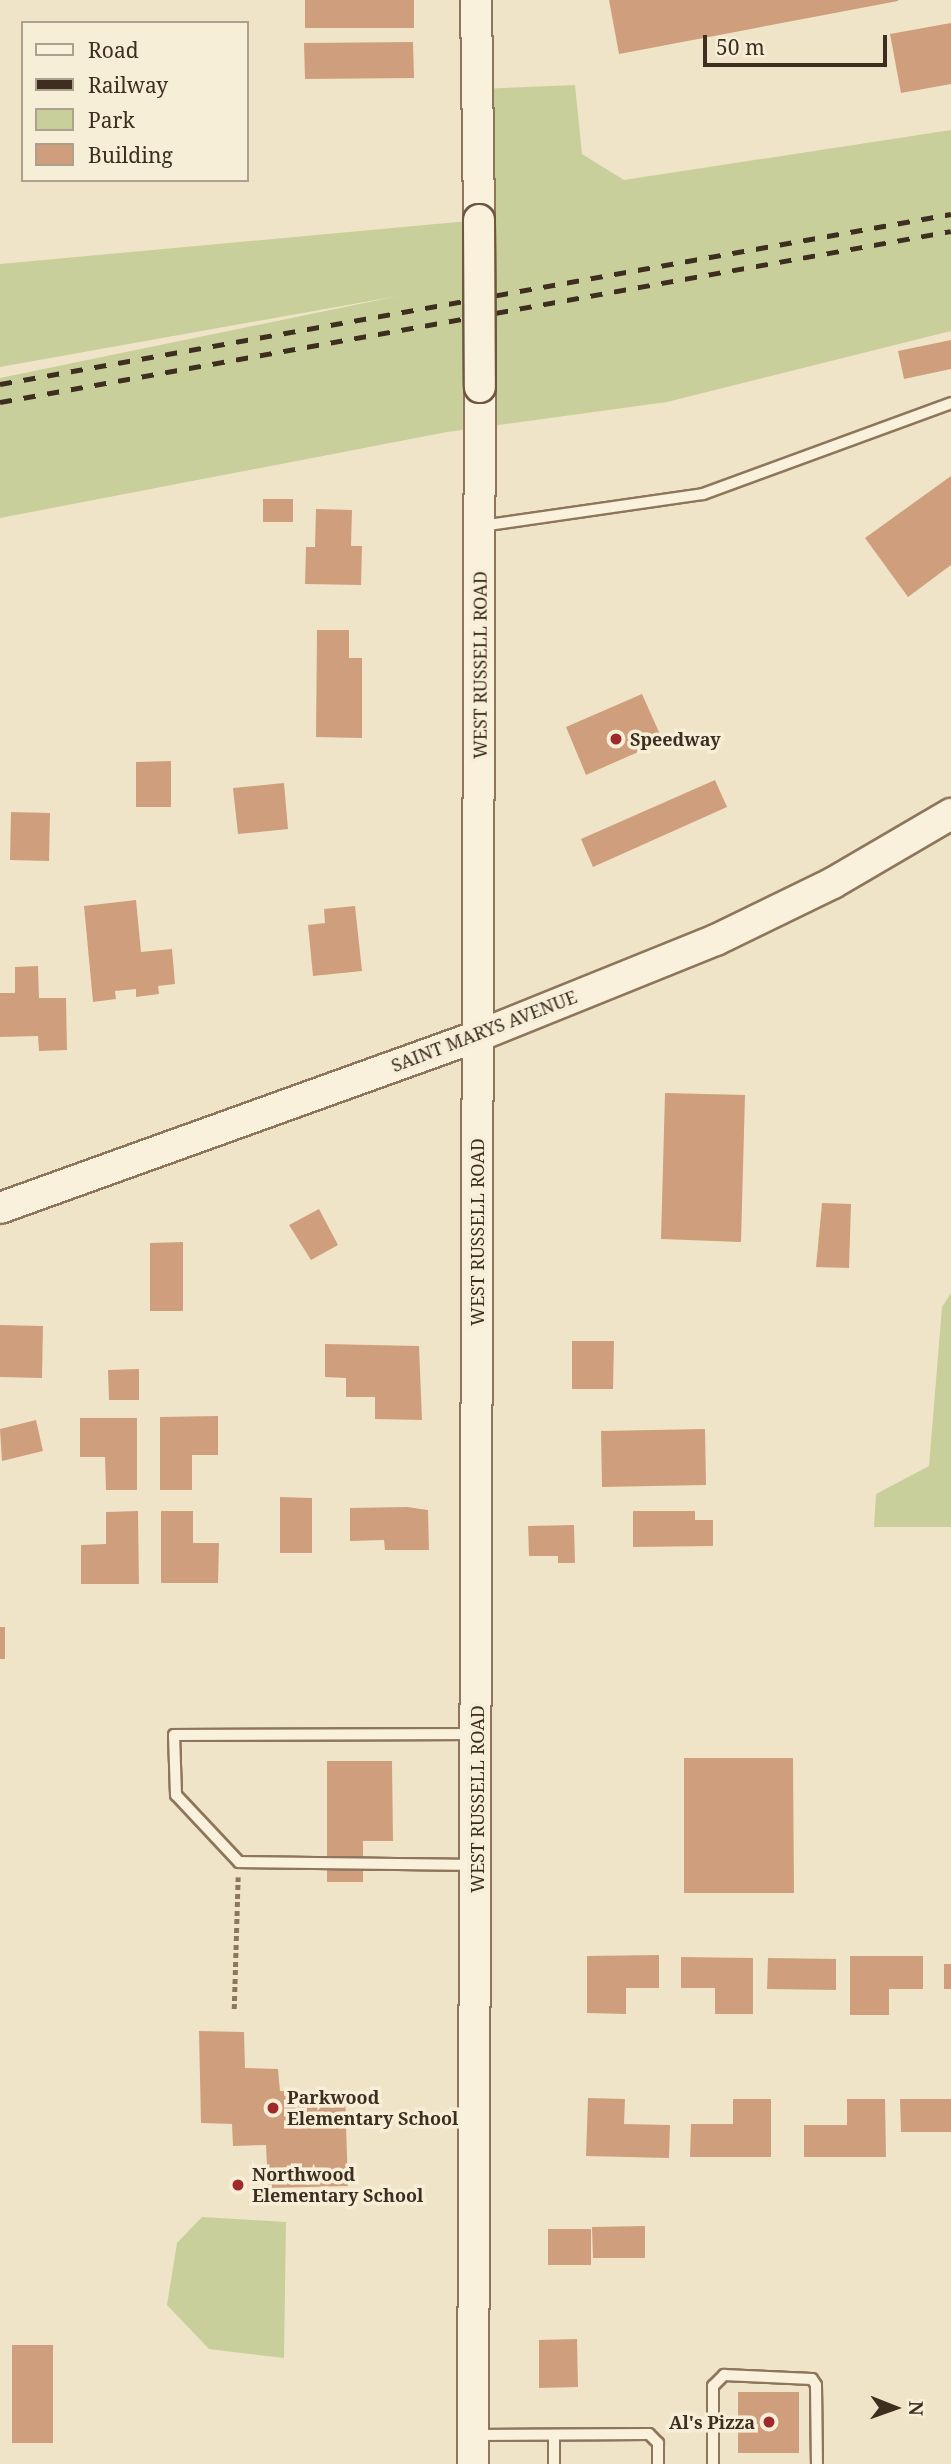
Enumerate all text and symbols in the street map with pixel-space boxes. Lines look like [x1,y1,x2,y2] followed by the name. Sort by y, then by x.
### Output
[21,21,248,182] legend
[706,21,890,65] scale bar
[716,33,765,61] text: 50 m
[88,36,139,64] text: Road
[88,71,168,99] text: Railway
[88,106,135,134] text: Park
[88,141,173,169] text: Building
[469,571,491,759] street label: WEST RUSSELL ROAD
[630,728,721,750] place label: Speedway
[608,731,624,747] marker: Speedway
[388,986,580,1076] street label: SAINT MARYS AVENUE
[466,1138,488,1326] street label: WEST RUSSELL ROAD
[466,1705,488,1893] street label: WEST RUSSELL ROAD
[287,2087,458,2130] place label: Parkwood Elementary School
[265,2100,281,2116] marker: Parkwood Elementary School
[252,2164,423,2206] place label: Northwood Elementary School
[230,2177,246,2193] marker: Northwood Elementary School
[860,2373,930,2443] north arrow
[903,2401,929,2416] text: N
[669,2411,755,2433] place label: Al's Pizza
[761,2414,777,2430] marker: Al's Pizza

